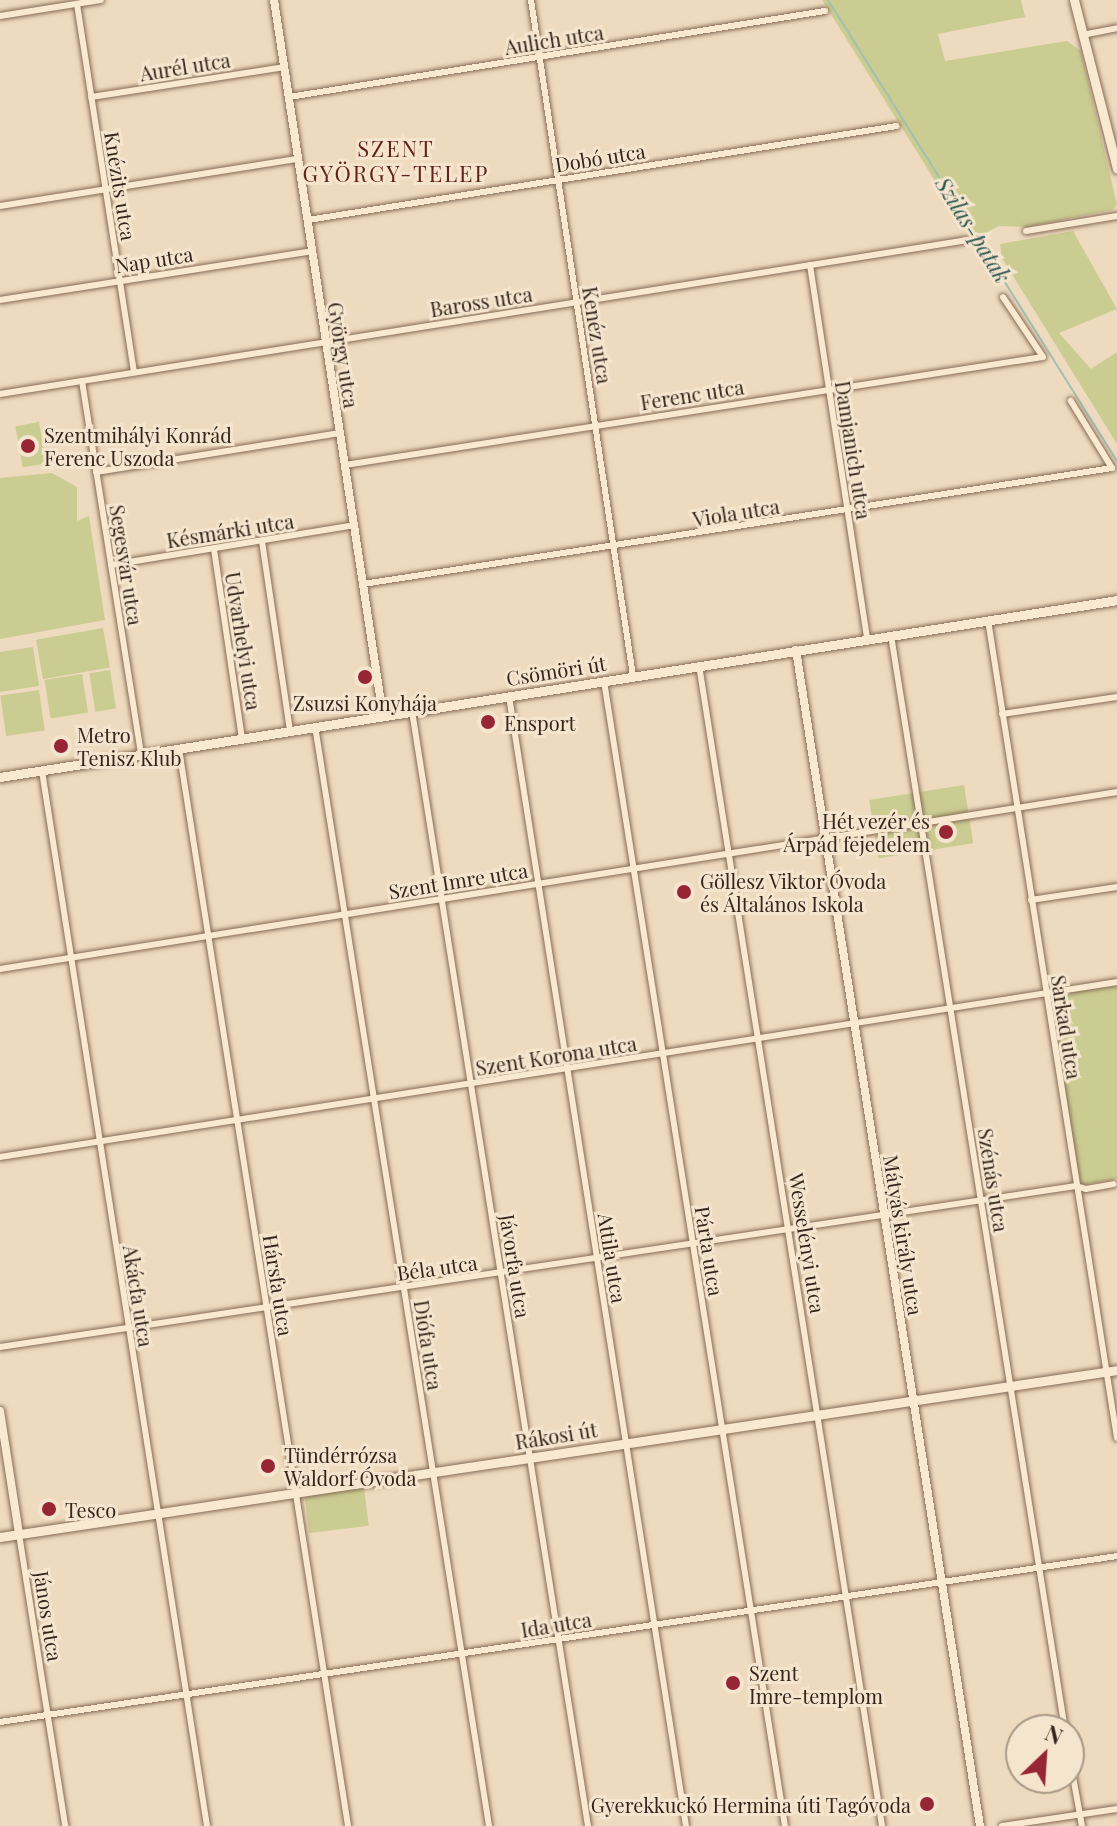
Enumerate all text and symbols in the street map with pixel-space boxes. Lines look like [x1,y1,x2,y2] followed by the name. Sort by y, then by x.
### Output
[503,19,605,59] street label: Aulich utca
[138,47,232,85] street label: Aurél utca
[101,130,141,242] street label: Knézits utca
[303,135,489,186] district label: SZENT GYÖRGY-TELEP
[553,138,647,176] street label: Dobó utca
[930,172,1016,288] water label: Szilas-patak
[113,241,195,277] street label: Nap utca
[428,281,534,321] street label: Baross utca
[578,285,618,385] street label: Kenéz utca
[324,300,364,410] street label: György utca
[638,374,746,414] street label: Ferenc utca
[831,379,877,521] street label: Damjanich utca
[44,422,232,469] place label: Szentmihályi Konrád Ferenc Uszoda
[19,437,37,455] marker: Szentmihályi Konrád Ferenc Uszoda
[691,493,781,531] street label: Viola utca
[106,503,148,627] street label: Segesvár utca
[165,508,295,552] street label: Késmárki utca
[221,570,267,712] street label: Udvarhelyi utca
[504,650,608,690] street label: Csömöri út
[356,668,374,686] marker: Zsuzsi Konyhája
[293,690,437,714] place label: Zsuzsi Konyhája
[504,710,576,734] place label: Ensport
[479,713,497,731] marker: Ensport
[77,722,182,769] place label: Metro Tenisz Klub
[52,737,70,755] marker: Metro Tenisz Klub
[783,808,930,855] place label: Hét vezér és Árpád fejedelem
[937,823,955,841] marker: Hét vezér és Árpád fejedelem
[387,857,529,903] street label: Szent Imre utca
[700,868,887,915] place label: Göllesz Viktor Óvoda és Általános Iskola
[675,883,693,901] marker: Göllesz Viktor Óvoda és Általános Iskola
[1047,973,1087,1081] street label: Sarkad utca
[474,1030,638,1080] street label: Szent Korona utca
[974,1126,1014,1234] street label: Szénás utca
[879,1153,929,1317] street label: Mátyás király utca
[785,1171,831,1315] street label: Wesselényi utca
[691,1204,729,1298] street label: Párta utca
[594,1211,632,1305] street label: Attila utca
[496,1212,536,1320] street label: Jávorfa utca
[259,1232,299,1338] street label: Hársfa utca
[119,1243,159,1349] street label: Akácfa utca
[395,1249,479,1285] street label: Béla utca
[410,1298,448,1392] street label: Diófa utca
[513,1417,599,1453] street label: Rákosi út
[284,1442,417,1489] place label: Tündérrózsa Waldorf Óvoda
[259,1457,277,1475] marker: Tündérrózsa Waldorf Óvoda
[65,1497,116,1521] place label: Tesco
[40,1500,58,1518] marker: Tesco
[30,1569,68,1663] street label: János utca
[519,1607,593,1641] street label: Ida utca
[749,1660,883,1707] place label: Szent Imre-templom
[724,1674,742,1692] marker: Szent Imre-templom
[1005,1714,1085,1794] north arrow
[1041,1717,1068,1751] text: N
[590,1792,911,1816] place label: Gyerekkuckó Hermina úti Tagóvoda
[918,1795,936,1813] marker: Gyerekkuckó Hermina úti Tagóvoda

